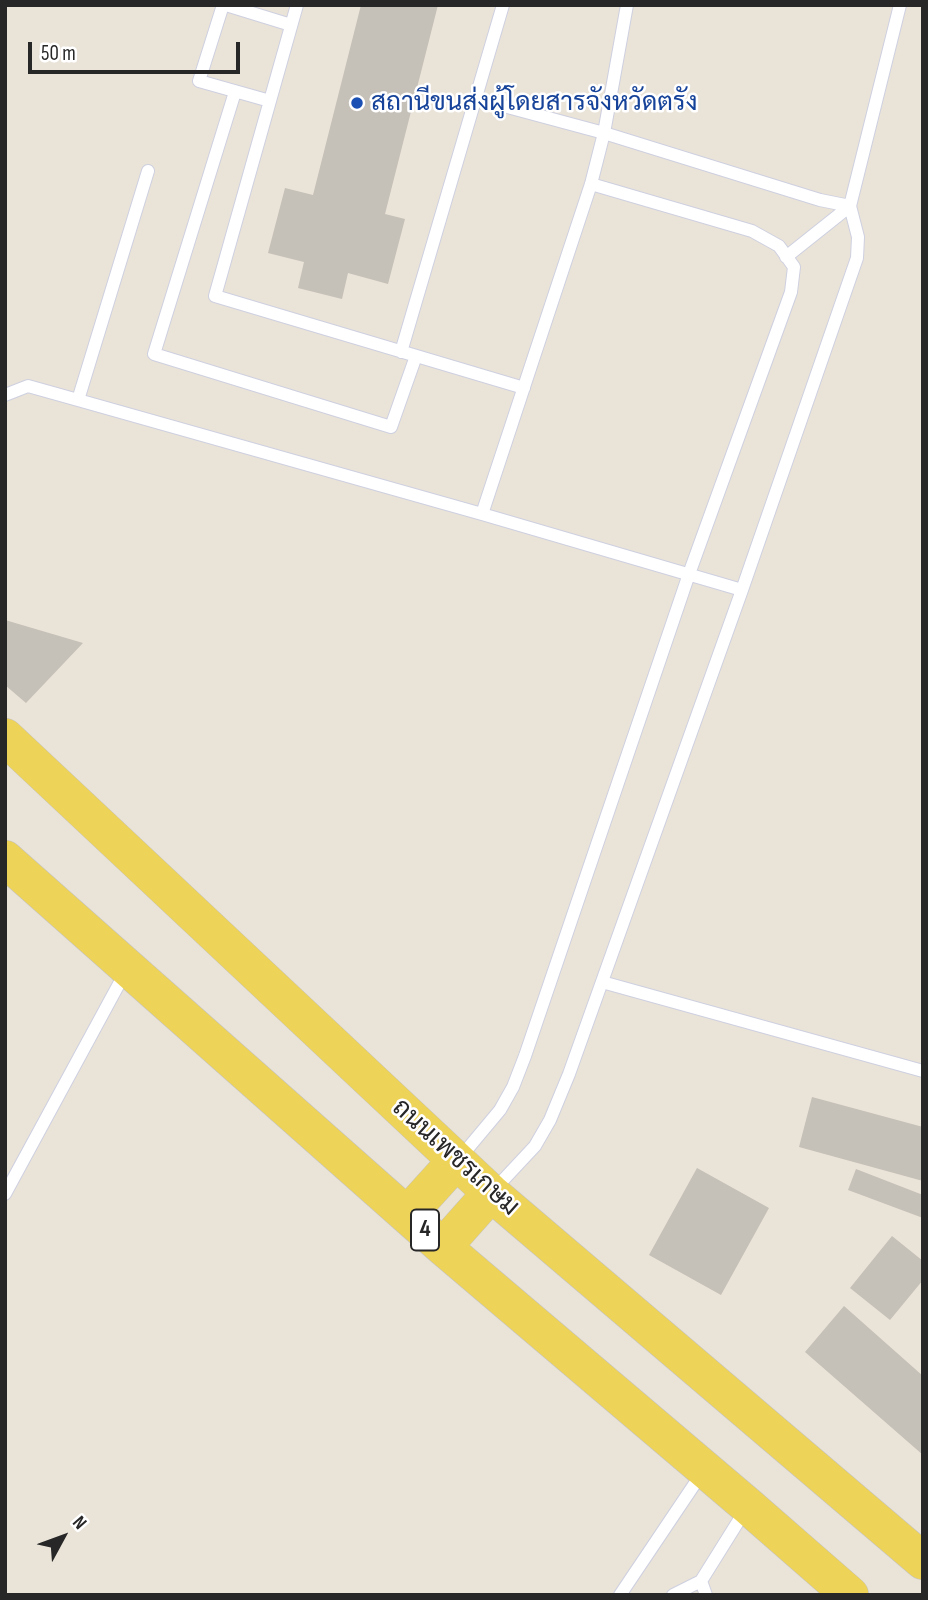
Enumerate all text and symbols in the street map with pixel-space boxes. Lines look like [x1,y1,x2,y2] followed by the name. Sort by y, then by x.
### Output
[32,28,243,72] scale bar
[41,41,76,66] text: 50 m
[371,87,697,119] place label: สถานีขนส่งผู้โดยสารจังหวัดตรัง
[349,95,365,111] marker: สถานีขนส่งผู้โดยสารจังหวัดตรัง
[385,1093,525,1223] street label: ถนนเพชรเกษม
[411,1210,439,1250] road number: 4
[28,1502,98,1572] north arrow
[67,1512,91,1534] text: N

